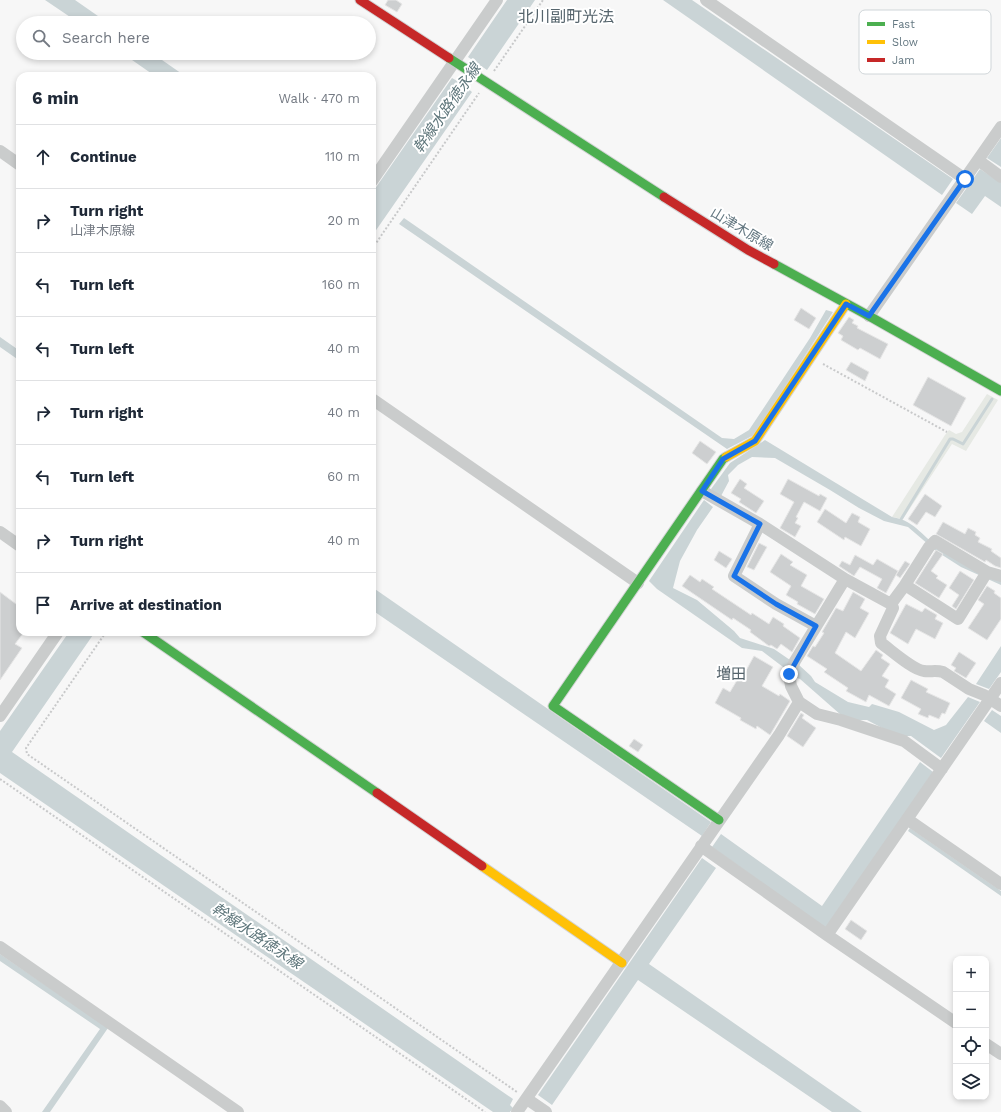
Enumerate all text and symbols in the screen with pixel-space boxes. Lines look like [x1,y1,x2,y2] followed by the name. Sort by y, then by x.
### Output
[518,7,614,26] district label: 北川副町光法
[859,10,991,74] legend
[16,16,376,60] search box
[892,18,915,31] text: Fast
[30,27,52,49] icon: search
[62,29,150,47] text: Search here
[892,36,918,49] text: Slow
[892,54,915,67] text: Jam
[410,58,486,156] water label: 幹線水路徳永線
[32,88,79,108] text: 6 min
[279,91,360,106] text: Walk · 470 m
[32,146,54,168] icon: ahead
[70,148,137,166] text: Continue
[325,149,360,164] text: 110 m
[956,170,974,188] route start
[70,202,143,220] text: Turn right
[708,204,776,254] street label: 山津木原線
[32,210,54,232] icon: right
[328,213,360,228] text: 20 m
[70,223,135,238] text: 山津木原線
[32,274,54,296] icon: left
[70,276,134,294] text: Turn left
[322,277,360,292] text: 160 m
[32,338,54,360] icon: left
[70,340,134,358] text: Turn left
[327,341,360,356] text: 40 m
[32,402,54,424] icon: right
[70,404,143,422] text: Turn right
[327,405,360,420] text: 40 m
[32,466,54,488] icon: left
[70,468,134,486] text: Turn left
[327,469,360,484] text: 60 m
[32,530,54,552] icon: right
[70,532,143,550] text: Turn right
[327,533,360,548] text: 40 m
[32,594,54,616] icon: arrive
[70,596,222,614] text: Arrive at destination
[716,665,746,683] district label: 増田
[780,665,798,683] route end
[208,899,307,974] water label: 幹線水路徳永線
[953,956,989,1100] map controls
[953,956,989,992] button: +
[953,992,989,1028] button: −
[953,1028,989,1064] button: locate
[953,1064,989,1100] button: layers

